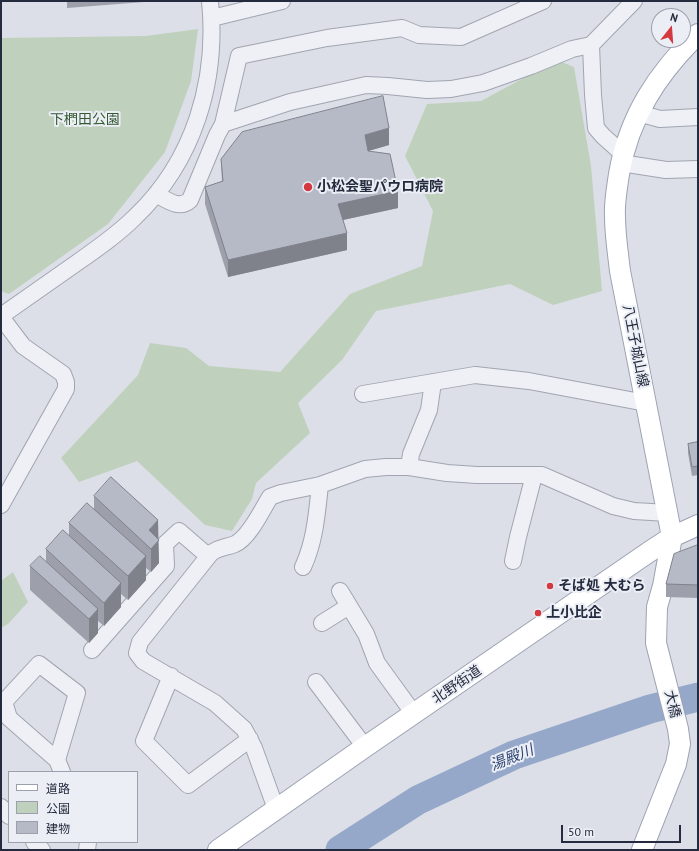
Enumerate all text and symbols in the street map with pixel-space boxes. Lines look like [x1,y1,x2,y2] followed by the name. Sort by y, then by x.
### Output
[651,8,691,48] north arrow
[669,10,680,25] text: N
[50,112,120,128] park label: 下椚田公園
[317,179,443,195] place label: 小松会聖パウロ病院
[302,181,314,193] marker: 小松会聖パウロ病院
[619,303,651,389] street label: 八王子城山線
[558,578,646,594] place label: そば処 大むら
[545,581,555,591] marker: そば処 大むら
[546,605,602,621] place label: 上小比企
[533,608,543,618] marker: 上小比企
[429,662,485,708] street label: 北野街道
[660,688,684,720] street label: 大橋
[488,741,536,775] water label: 湯殿川
[8,771,138,843] legend
[46,781,70,796] text: 道路
[46,801,70,816] text: 公園
[563,817,683,843] scale bar
[46,821,70,836] text: 建物
[568,824,594,839] text: 50 m

